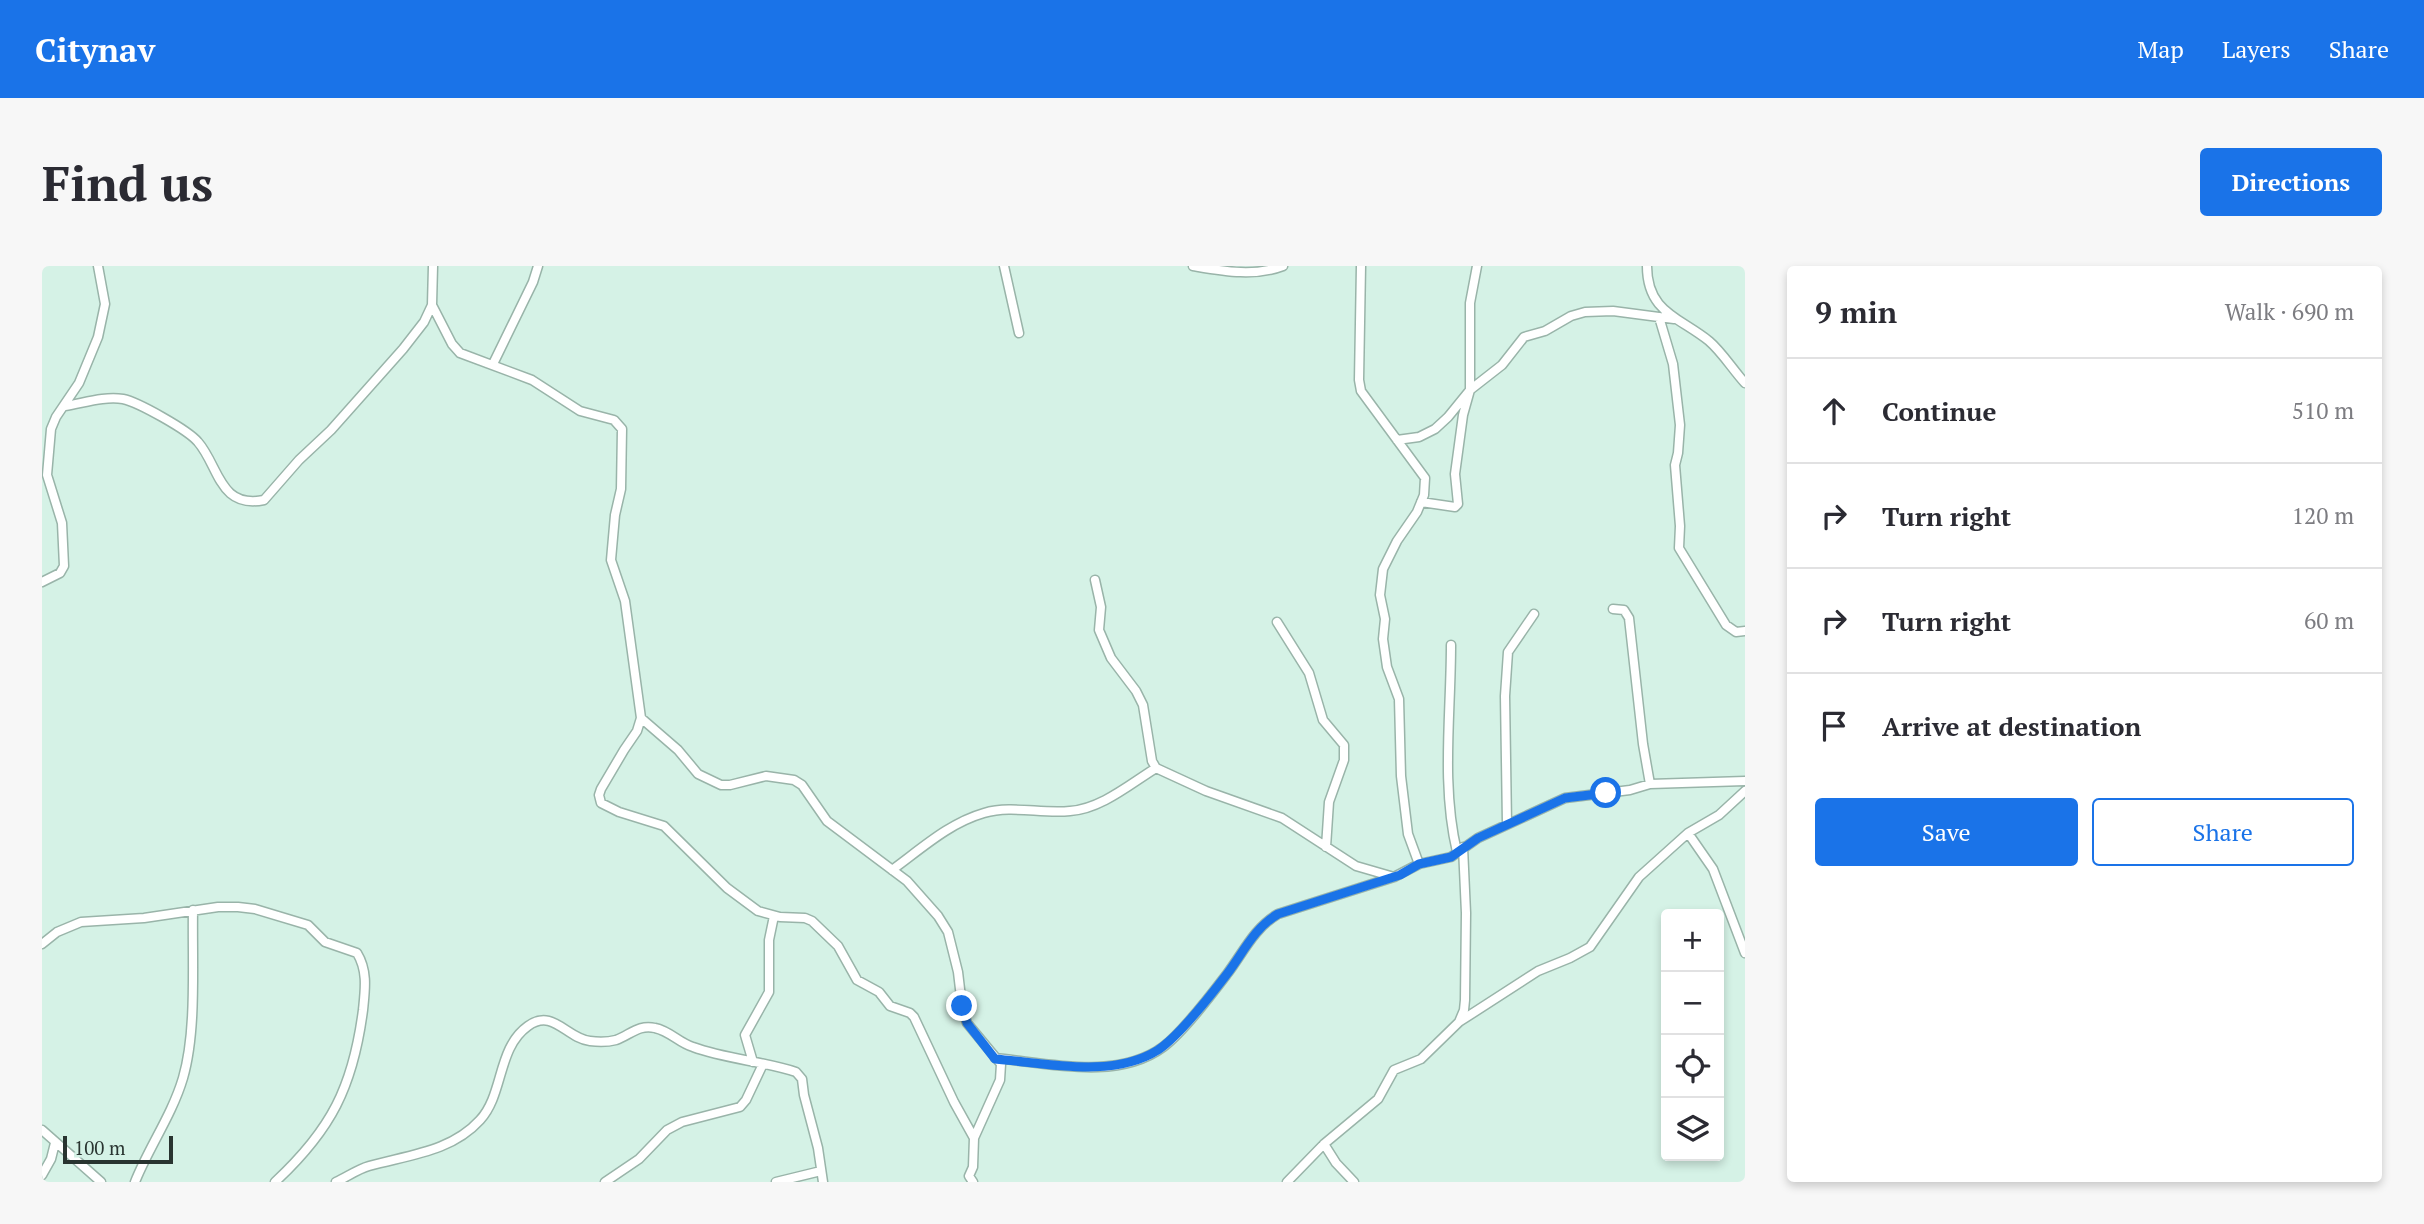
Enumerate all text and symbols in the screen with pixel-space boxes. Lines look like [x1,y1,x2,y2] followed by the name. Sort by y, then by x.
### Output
[35,28,155,71] text: Citynav
[2137,33,2184,65] text: Map
[2222,33,2291,65] text: Layers
[2329,33,2389,65] text: Share
[2200,148,2382,216] button: Directions
[42,150,213,215] text: Find us
[1815,292,1897,332] text: 9 min
[2225,296,2354,327] text: Walk · 690 m
[1815,392,1853,430] icon: ahead
[1882,394,1996,428] text: Continue
[2292,395,2354,426] text: 510 m
[1815,497,1853,535] icon: right
[1882,499,2011,533] text: Turn right
[2292,500,2354,531] text: 120 m
[1815,602,1853,640] icon: right
[1882,604,2011,638] text: Turn right
[2304,605,2354,636] text: 60 m
[1815,707,1853,745] icon: arrive
[1882,709,2141,743] text: Arrive at destination
[1590,777,1621,808] route start
[1815,798,2078,866] button: Save
[2092,798,2354,866] button: Share
[1661,909,1724,1161] map controls
[1661,909,1724,972] button: +
[1661,972,1724,1035] button: −
[946,990,977,1021] route end
[1661,1035,1724,1098] button: locate
[1661,1098,1724,1161] button: layers
[63,1133,173,1165] scale bar
[74,1135,125,1160] text: 100 m

